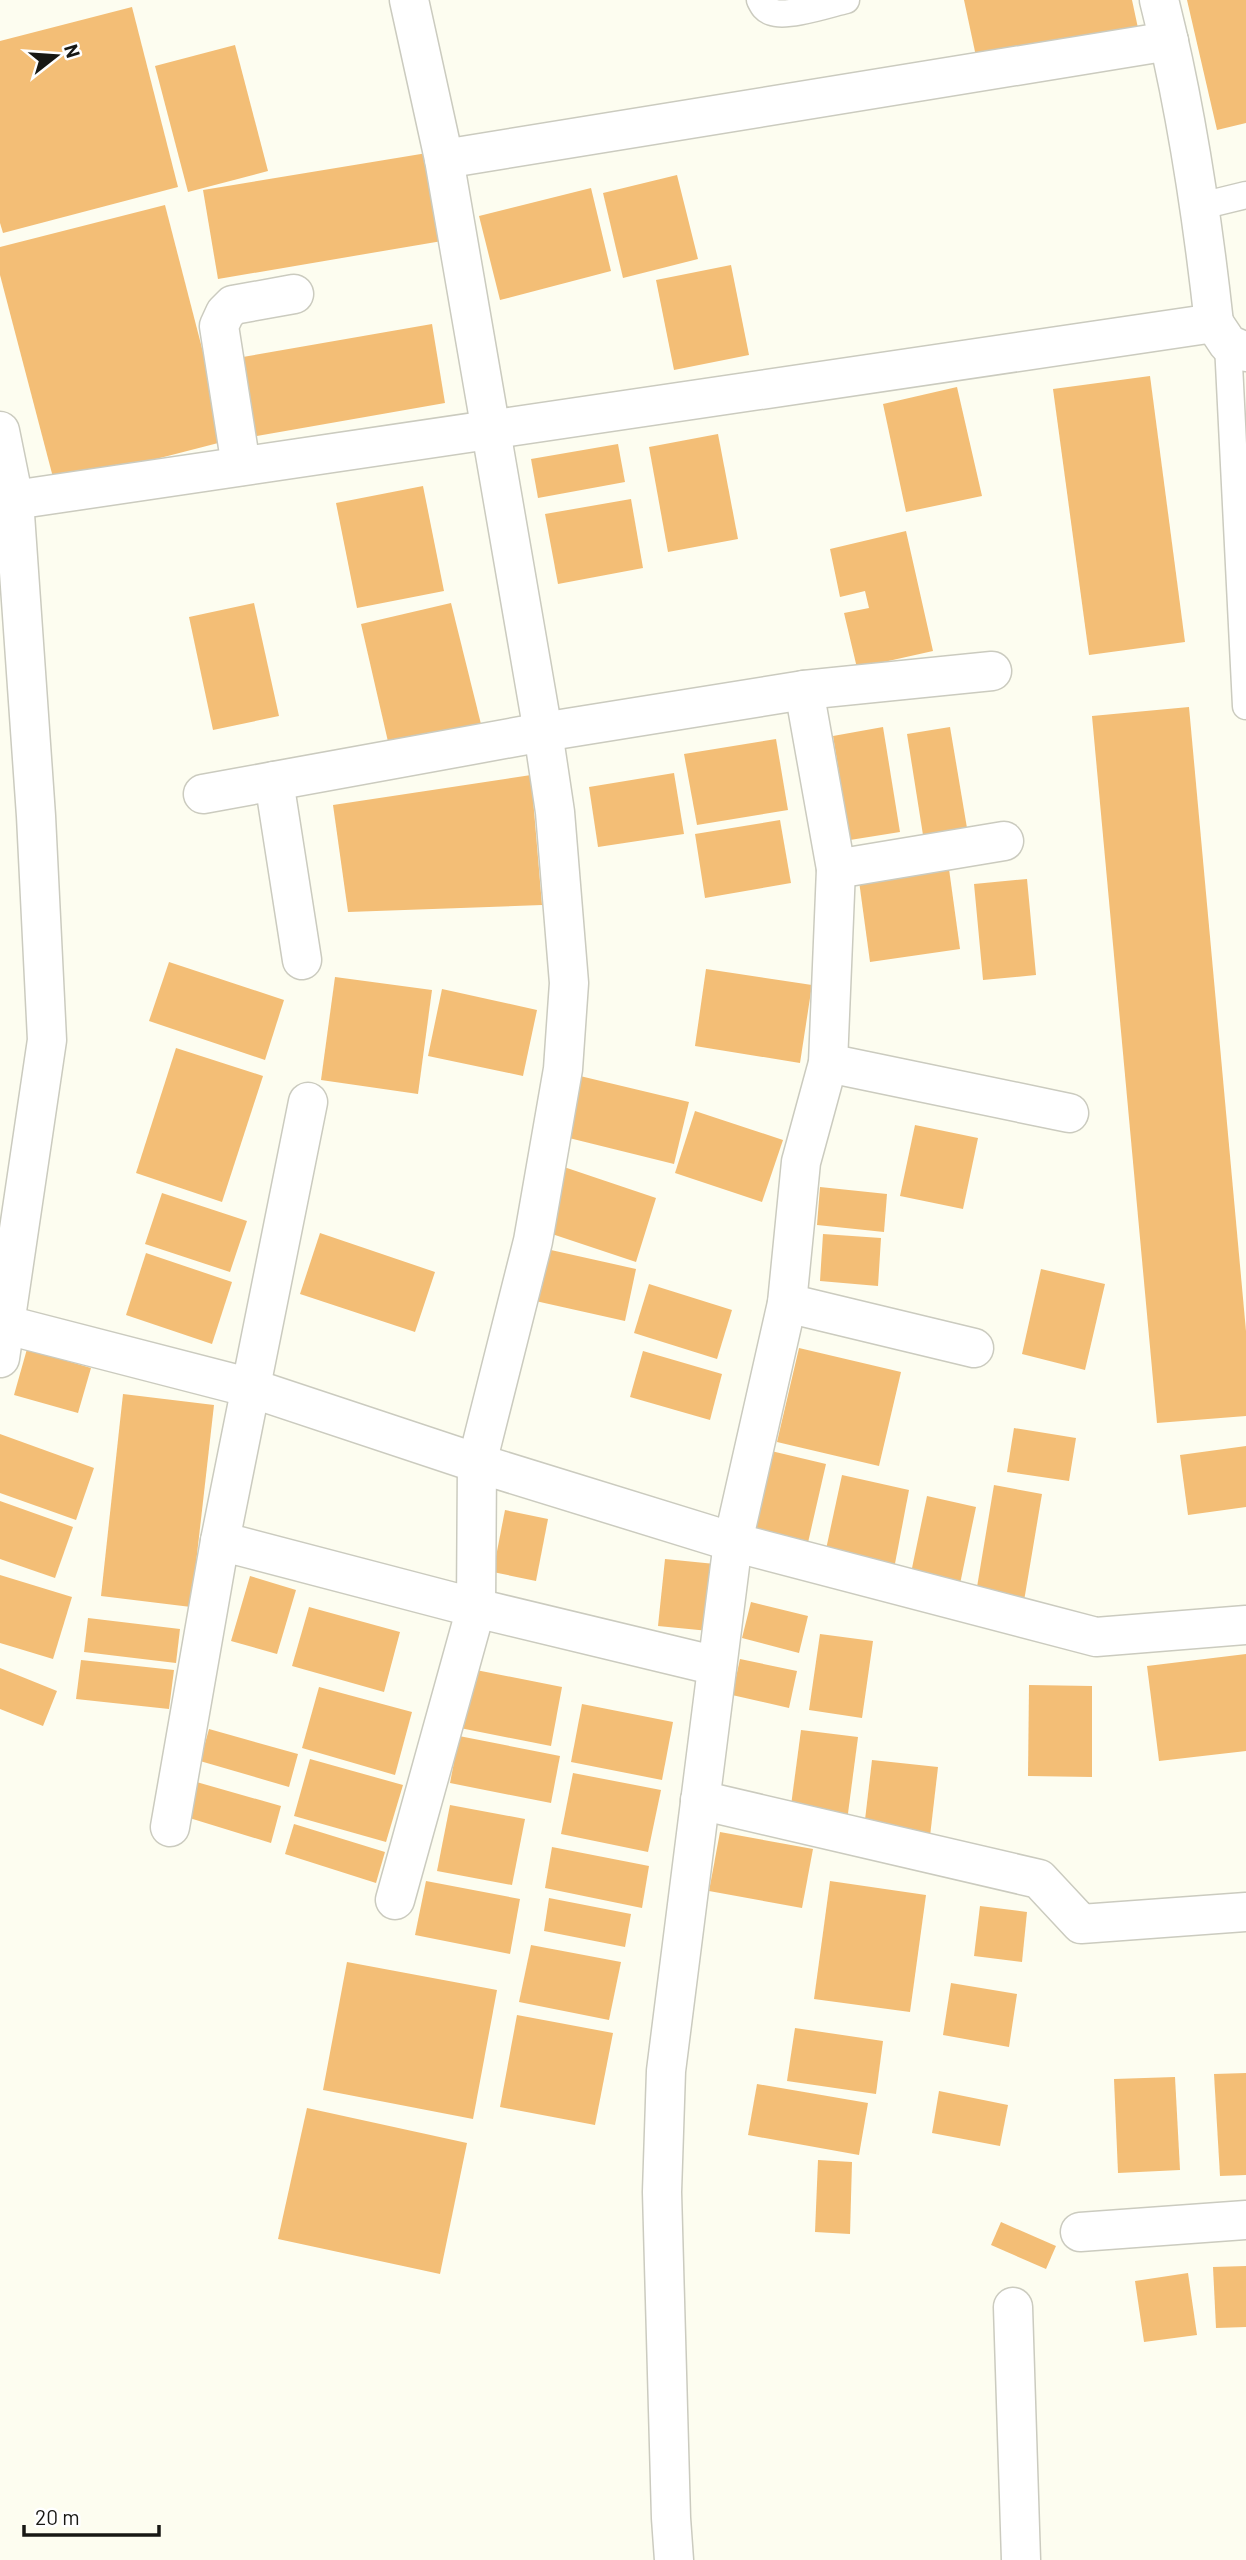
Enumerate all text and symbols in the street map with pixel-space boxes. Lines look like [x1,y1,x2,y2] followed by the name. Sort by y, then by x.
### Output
[21,21,91,91] north arrow
[60,41,86,60] text: N
[24,2494,159,2538] scale bar
[35,2504,80,2529] text: 20 m

